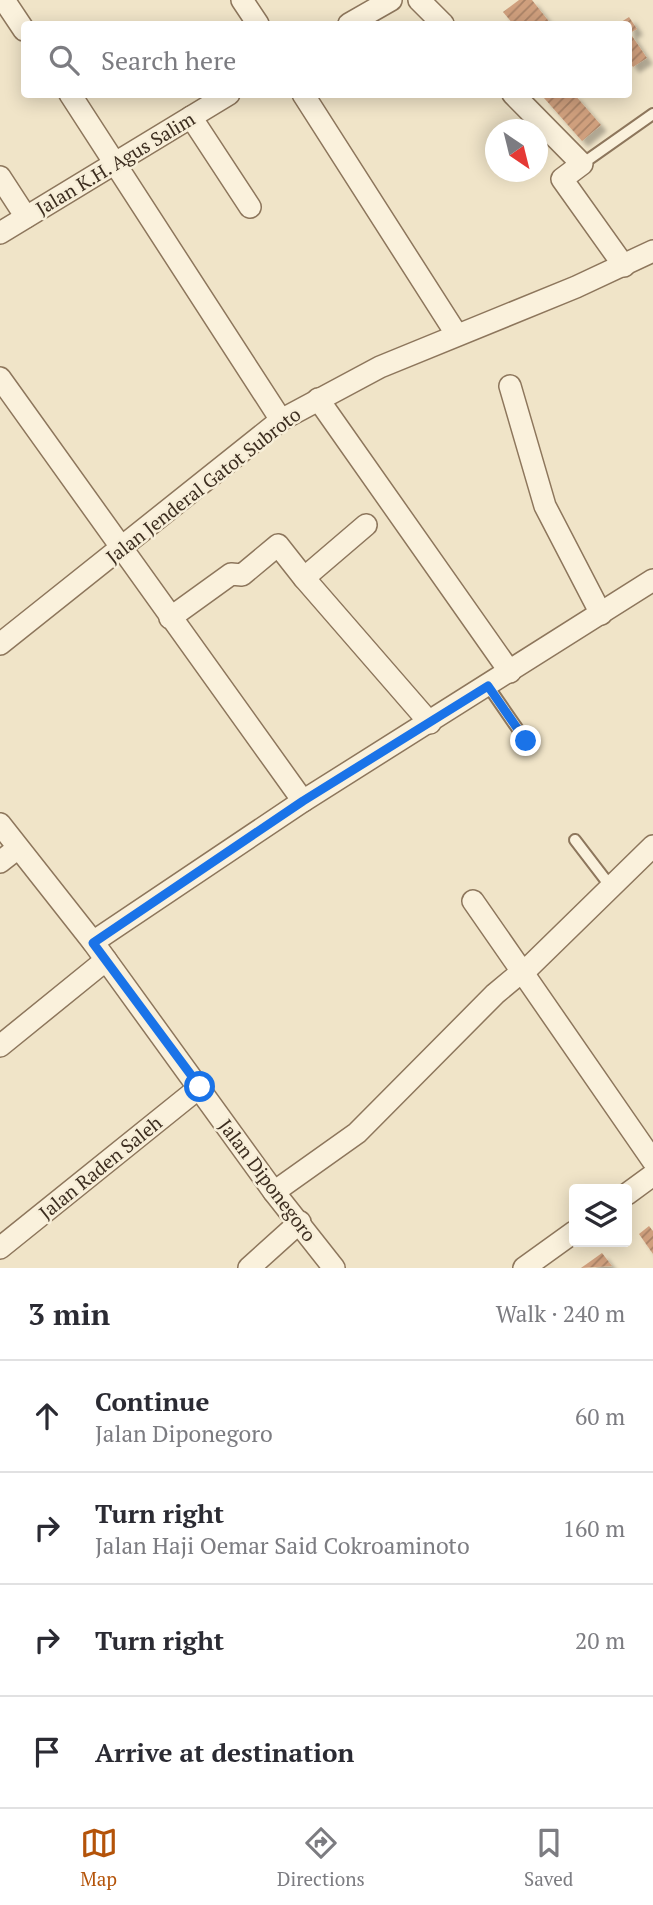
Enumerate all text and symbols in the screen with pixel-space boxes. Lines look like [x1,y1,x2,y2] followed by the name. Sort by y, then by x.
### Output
[21,21,632,98] search box
[45,41,83,79] icon: search
[101,43,236,77] text: Search here
[31,105,200,220] street label: Jalan K.H. Agus Salim
[485,119,548,182] north arrow
[101,401,305,569] street label: Jalan Jenderal Gatot Subroto
[510,725,541,756] route end
[184,1071,215,1102] route start
[33,1110,167,1224] street label: Jalan Raden Saleh
[214,1114,322,1246] street label: Jalan Diponegoro
[569,1184,632,1247] map controls
[569,1184,632,1247] button: layers
[28,1294,110,1334] text: 3 min
[496,1298,625,1329] text: Walk · 240 m
[95,1384,209,1418] text: Continue
[28,1397,66,1435] icon: ahead
[575,1401,625,1432] text: 60 m
[95,1418,273,1449] text: Jalan Diponegoro
[95,1496,224,1530] text: Turn right
[28,1509,66,1547] icon: right
[563,1513,625,1544] text: 160 m
[95,1530,470,1561] text: Jalan Haji Oemar Said Cokroaminoto
[28,1621,66,1659] icon: right
[95,1623,224,1657] text: Turn right
[575,1625,625,1656] text: 20 m
[28,1733,66,1771] icon: arrive
[95,1735,354,1769] text: Arrive at destination
[80,1824,118,1891] tab: Map
[277,1824,365,1891] tab: Directions
[524,1824,573,1891] tab: Saved

